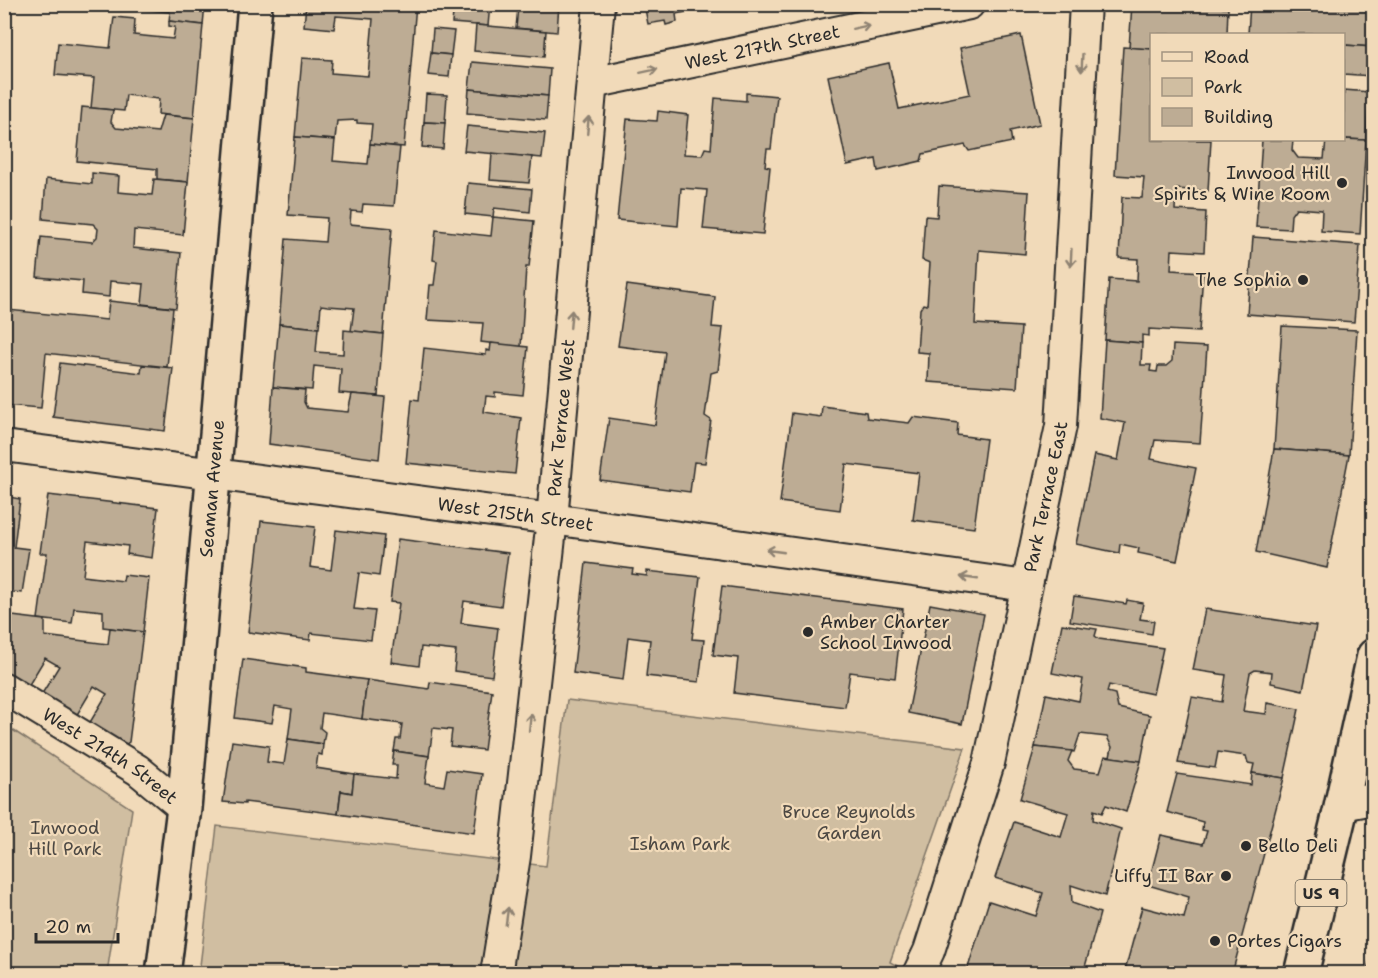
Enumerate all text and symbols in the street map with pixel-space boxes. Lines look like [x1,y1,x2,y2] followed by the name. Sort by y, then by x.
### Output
[683,19,842,75] street label: West 217th Street
[850,21,870,32] one-way arrow
[1150,33,1345,141] legend
[1204,45,1249,69] text: Road
[1076,52,1087,72] one-way arrow
[639,65,658,76] one-way arrow
[1204,75,1243,99] text: Park
[1204,105,1273,129] text: Building
[583,116,594,136] one-way arrow
[1154,161,1331,206] place label: Inwood Hill Spirits & Wine Room
[1335,176,1349,190] marker: Inwood Hill Spirits & Wine Room
[1065,247,1076,267] one-way arrow
[1196,268,1291,292] place label: The Sophia
[1296,273,1310,287] marker: The Sophia
[566,310,577,330] one-way arrow
[542,338,580,498] street label: Park Terrace West
[194,419,230,559] street label: Seaman Avenue
[1018,421,1073,574] street label: Park Terrace East
[436,492,595,537] street label: West 215th Street
[766,545,786,556] one-way arrow
[959,573,979,584] one-way arrow
[820,610,952,655] place label: Amber Charter School Inwood
[801,625,815,639] marker: Amber Charter School Inwood
[38,702,183,810] street label: West 214th Street
[524,713,535,733] one-way arrow
[782,800,916,845] park label: Bruce Reynolds Garden
[28,816,102,861] park label: Inwood Hill Park
[630,832,730,856] park label: Isham Park
[1258,834,1338,858] place label: Bello Deli
[1239,839,1253,853] marker: Bello Deli
[1114,864,1214,888] place label: Liffy II Bar
[1219,869,1233,883] marker: Liffy II Bar
[1296,880,1346,906] road number: US 9
[36,906,118,944] scale bar
[501,907,512,926] one-way arrow
[45,915,91,939] text: 20 m
[1227,929,1342,953] place label: Portes Cigars
[1208,934,1222,948] marker: Portes Cigars

